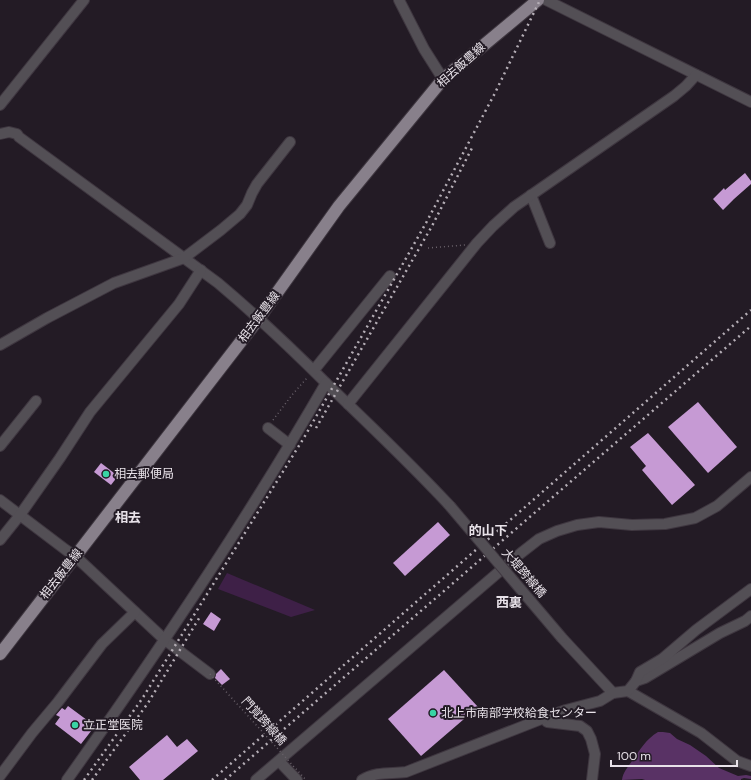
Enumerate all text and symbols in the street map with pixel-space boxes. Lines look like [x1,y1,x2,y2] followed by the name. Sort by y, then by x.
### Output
[433,39,489,91] street label: 相去飯豊線
[235,288,283,346] street label: 相去飯豊線
[114,466,174,482] place label: 相去郵便局
[101,469,111,479] marker: 相去郵便局
[115,509,141,526] district label: 相去
[468,522,508,539] district label: 的山下
[36,545,86,603] street label: 相去飯豊線
[498,545,550,601] street label: 大堤跨線橋
[496,594,522,611] district label: 西裏
[238,693,290,749] street label: 門覚跨線橋
[441,705,597,721] place label: 北上市南部学校給食センター
[428,708,438,718] marker: 北上市南部学校給食センター
[83,717,143,733] place label: 立正堂医院
[70,720,80,730] marker: 立正堂医院
[611,742,737,768] scale bar
[617,748,651,764] text: 100 m

